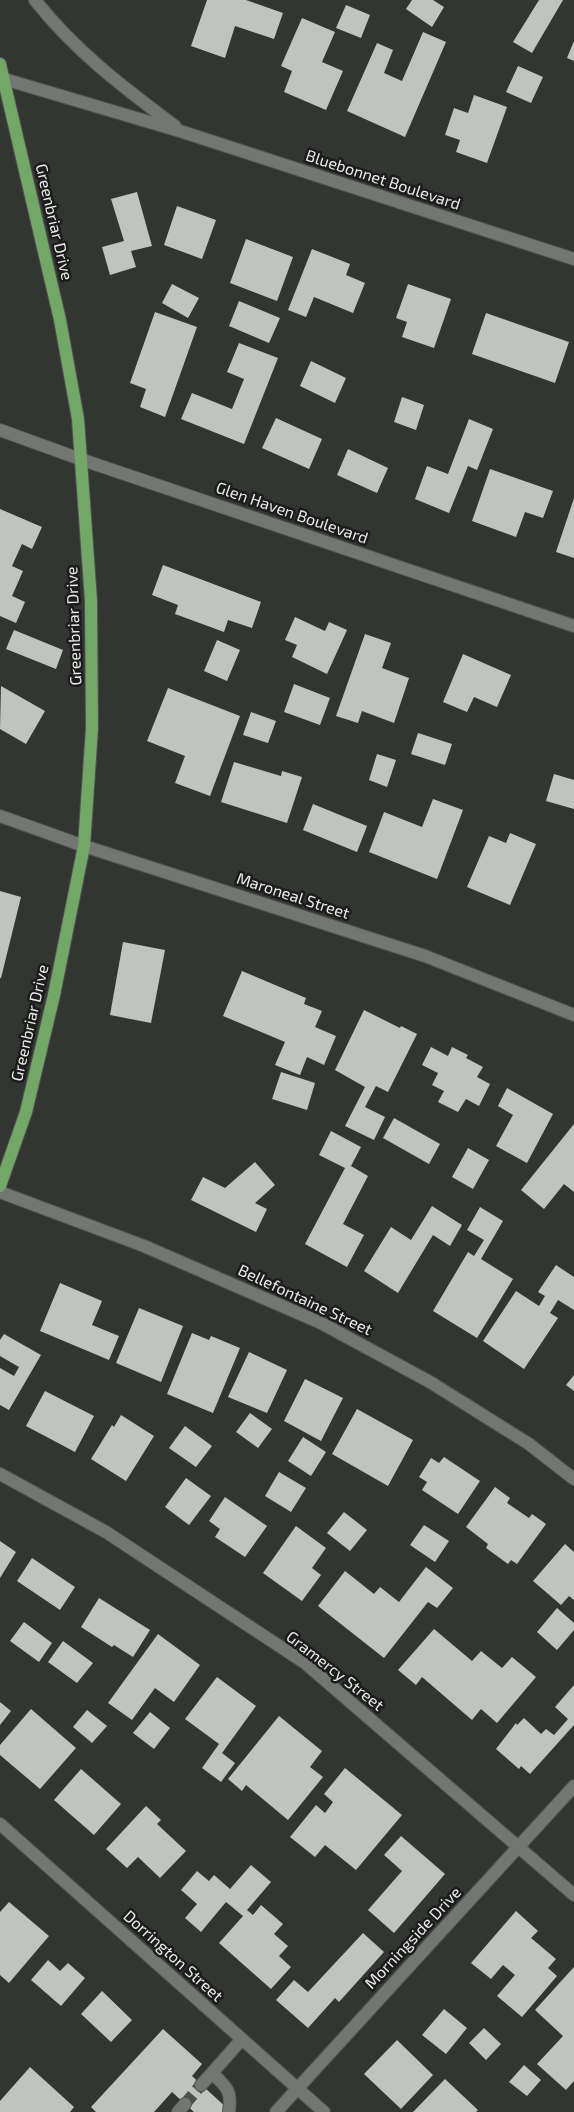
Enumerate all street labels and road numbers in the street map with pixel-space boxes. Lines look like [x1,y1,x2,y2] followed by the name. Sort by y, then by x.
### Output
[303,146,463,214] street label: Bluebonnet Boulevard
[31,162,77,282] street label: Greenbriar Drive
[213,478,371,548] street label: Glen Haven Boulevard
[62,566,86,686] street label: Greenbriar Drive
[234,869,352,923] street label: Maroneal Street
[7,963,53,1083] street label: Greenbriar Drive
[235,1261,375,1339] street label: Bellefontaine Street
[282,1627,388,1715] street label: Gramercy Street
[361,1883,465,1993] street label: Morningside Drive
[119,1906,227,2006] street label: Dorrington Street

